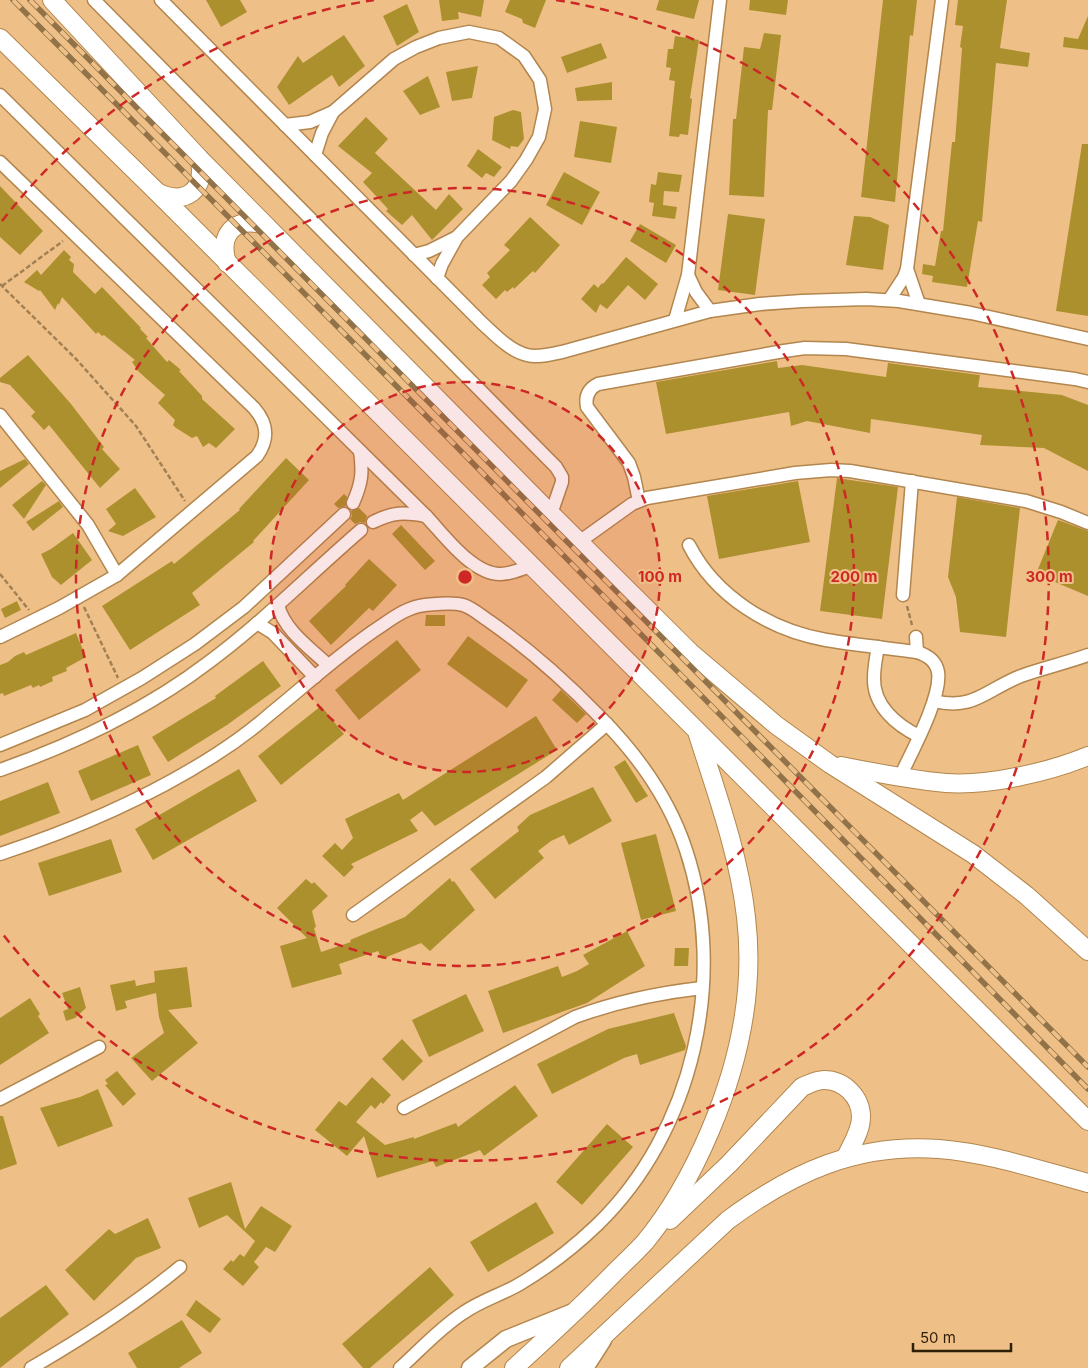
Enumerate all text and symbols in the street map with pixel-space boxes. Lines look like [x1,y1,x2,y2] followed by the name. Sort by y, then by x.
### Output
[638,567,682,586] text: 100 m
[831,567,877,586] text: 200 m
[1025,567,1073,586] text: 300 m
[456,568,474,586] centre of rings
[913,1320,1010,1352] scale bar
[920,1328,956,1347] text: 50 m

